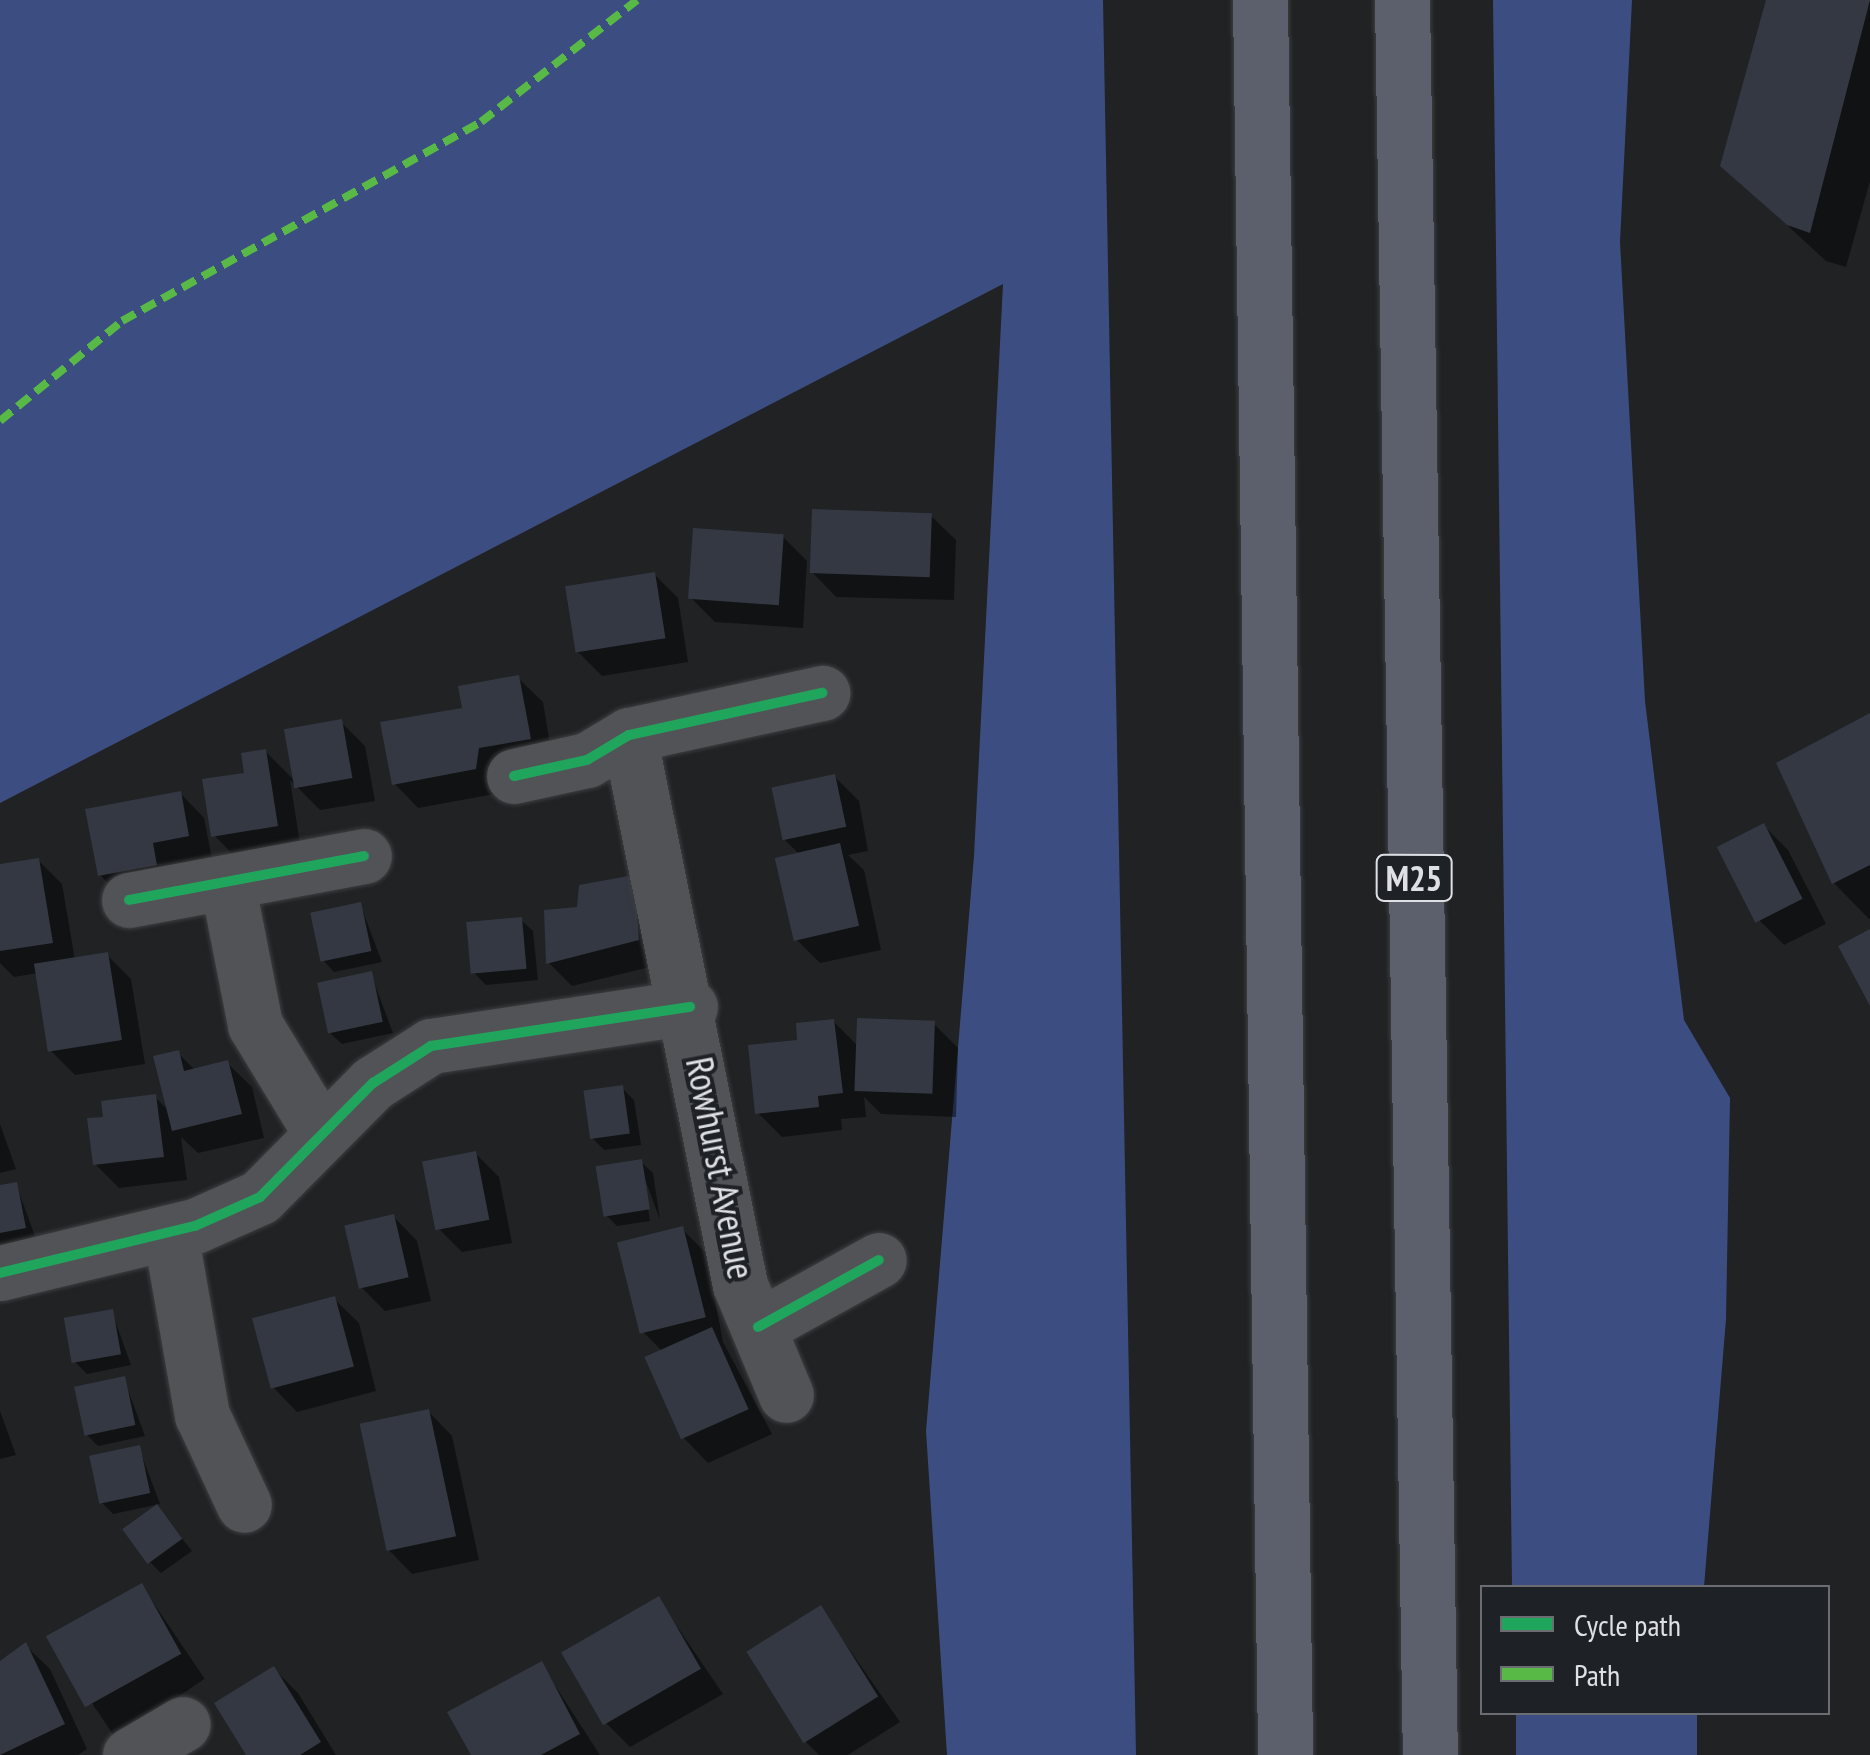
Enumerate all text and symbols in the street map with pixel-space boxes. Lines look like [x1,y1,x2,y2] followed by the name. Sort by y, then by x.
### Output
[1374,848,1454,908] road number: M25
[677,1053,765,1283] street label: Rowhurst Avenue
[1480,1585,1830,1715] legend
[1574,1605,1681,1644] text: Cycle path
[1574,1655,1620,1694] text: Path

